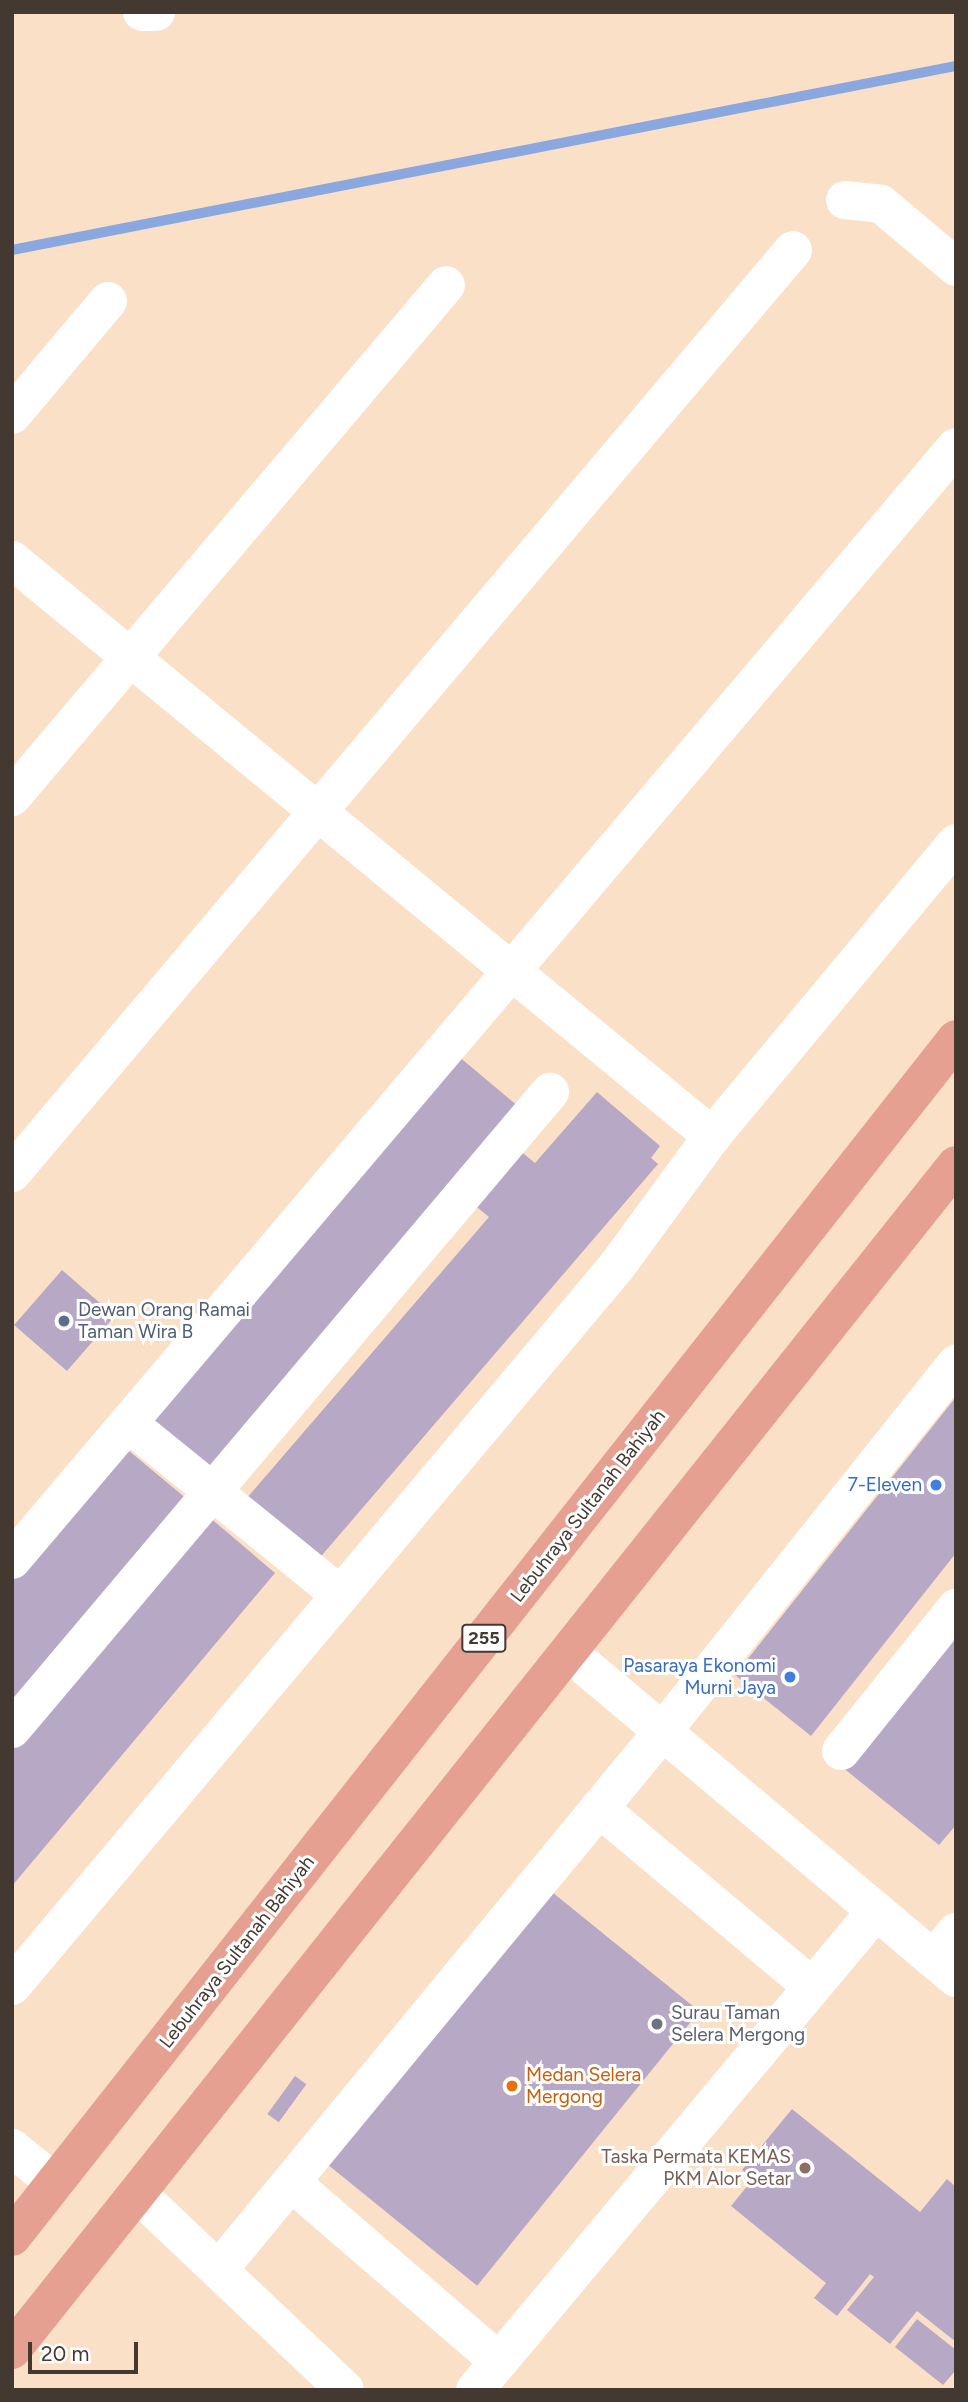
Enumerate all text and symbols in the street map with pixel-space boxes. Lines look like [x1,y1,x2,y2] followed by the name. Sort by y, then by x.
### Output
[78,1299,250,1343] place label: Dewan Orang Ramai Taman Wira B
[56,1313,72,1329] marker: Dewan Orang Ramai Taman Wira B
[506,1405,670,1607] street label: Lebuhraya Sultanah Bahiyah
[848,1474,922,1496] place label: 7-Eleven
[928,1477,944,1493] marker: 7-Eleven
[461,1624,507,1652] road number: 255
[623,1655,776,1699] place label: Pasaraya Ekonomi Murni Jaya
[782,1669,798,1685] marker: Pasaraya Ekonomi Murni Jaya
[155,1851,319,2053] street label: Lebuhraya Sultanah Bahiyah
[671,2002,805,2046] place label: Surau Taman Selera Mergong
[649,2016,665,2032] marker: Surau Taman Selera Mergong
[526,2064,641,2108] place label: Medan Selera Mergong
[504,2078,520,2094] marker: Medan Selera Mergong
[601,2146,791,2190] place label: Taska Permata KEMAS PKM Alor Setar
[797,2160,813,2176] marker: Taska Permata KEMAS PKM Alor Setar
[32,2328,142,2372] scale bar
[41,2341,89,2366] text: 20 m

